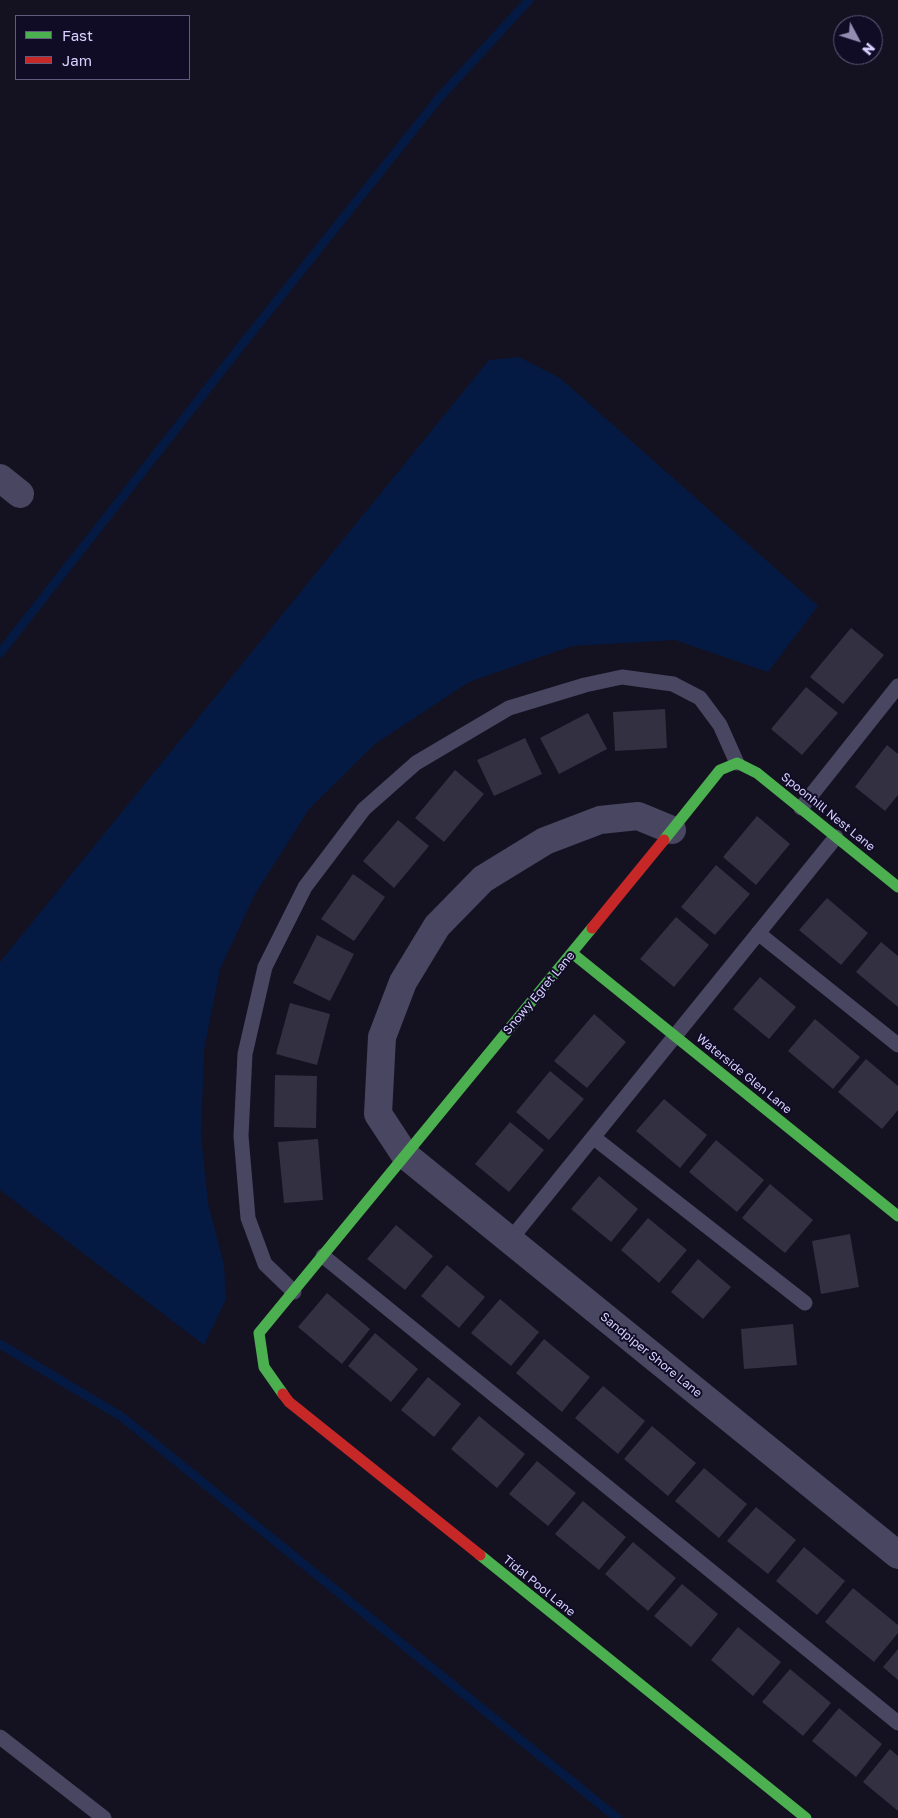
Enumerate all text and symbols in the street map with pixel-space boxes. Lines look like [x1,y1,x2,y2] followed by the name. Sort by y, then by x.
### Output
[15,15,190,80] legend
[833,15,883,65] north arrow
[62,26,93,44] text: Fast
[859,40,879,59] text: N
[62,51,92,69] text: Jam
[778,770,878,854] street label: Spoonhill Nest Lane
[500,949,578,1037] street label: Snowy Egret Lane
[693,1031,795,1117] street label: Waterside Glen Lane
[597,1310,705,1400] street label: Sandpiper Shore Lane
[500,1552,578,1620] street label: Tidal Pool Lane

